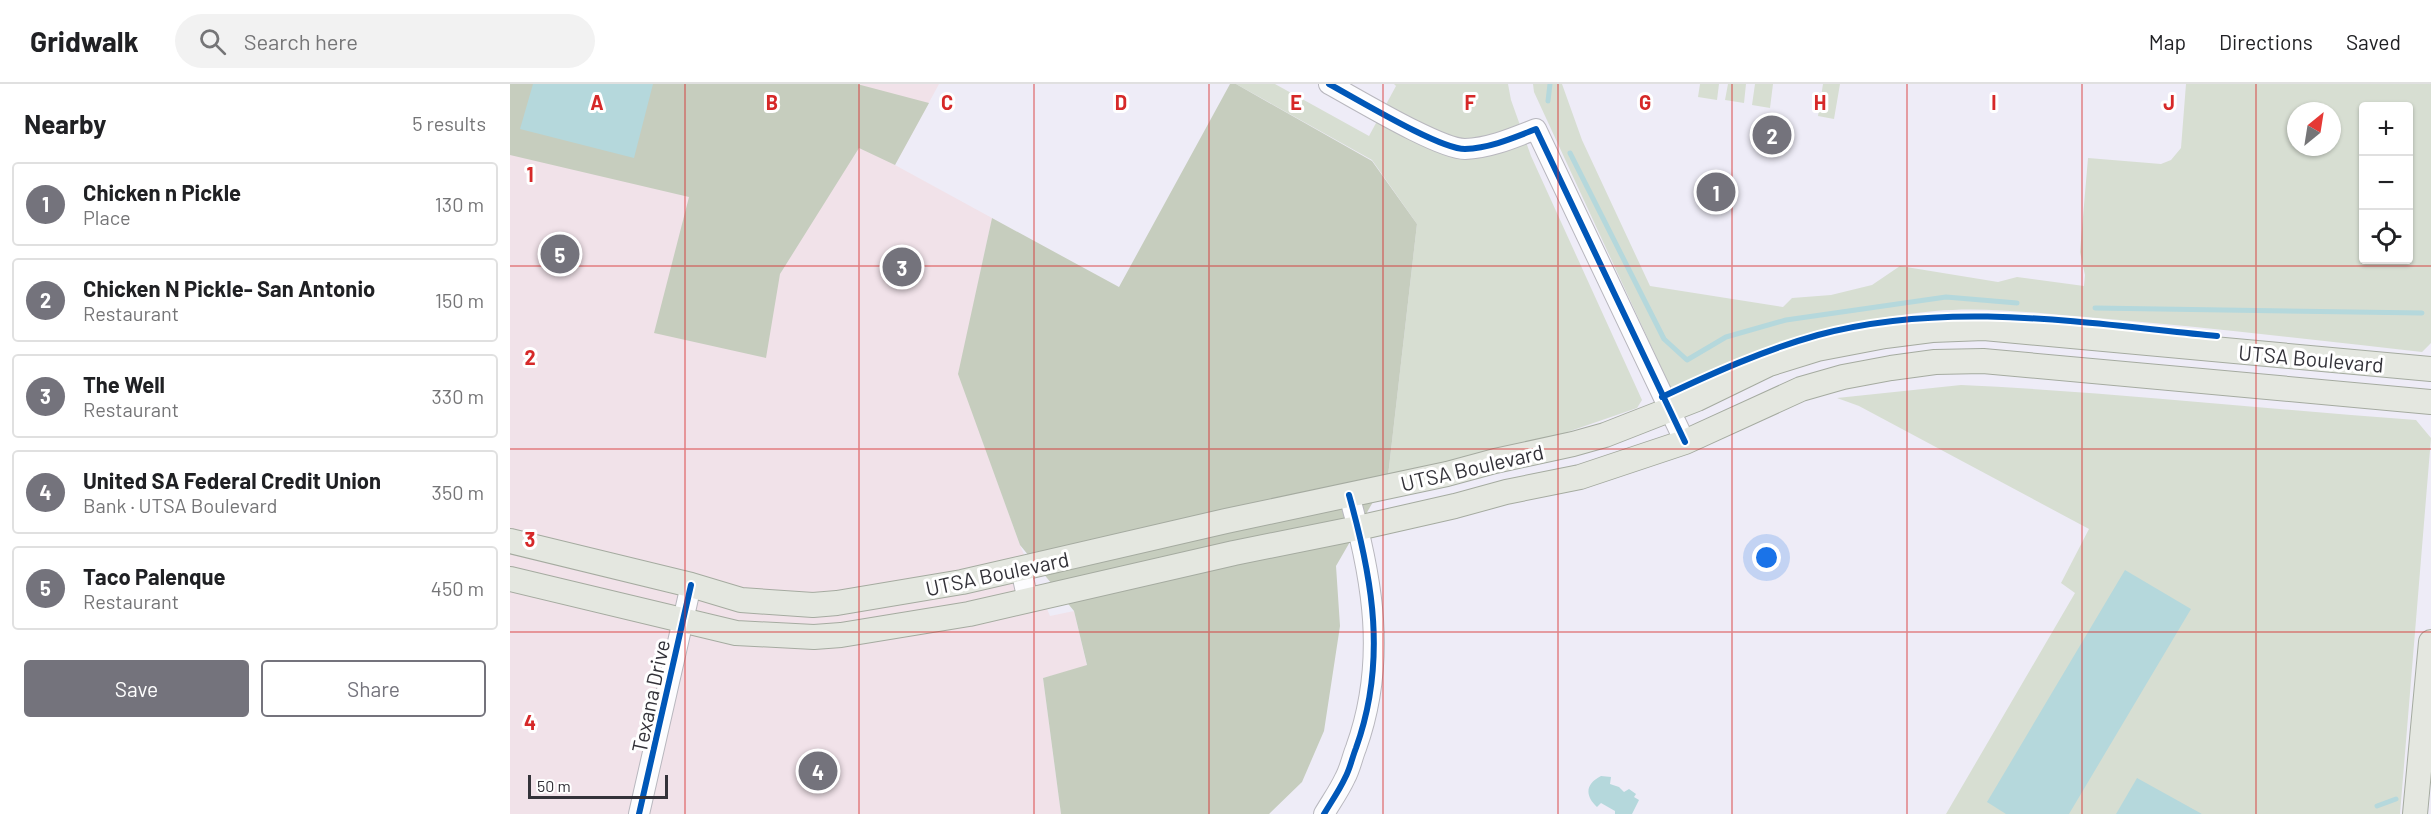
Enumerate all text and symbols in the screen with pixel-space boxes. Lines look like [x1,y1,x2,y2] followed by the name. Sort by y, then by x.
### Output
[175,14,595,68] search box
[30,24,139,58] text: Gridwalk
[196,25,229,58] icon: search
[244,28,358,54] text: Search here
[2149,29,2186,54] text: Map
[2219,29,2313,54] text: Directions
[2346,29,2401,54] text: Saved
[590,90,604,114] text: A
[766,90,778,114] text: B
[941,90,953,114] text: C
[1115,90,1127,114] text: D
[1290,90,1302,114] text: E
[1464,90,1476,114] text: F
[1639,90,1651,114] text: G
[1814,90,1826,114] text: H
[1991,90,1997,114] text: I
[2163,90,2175,114] text: J
[2287,102,2341,156] north arrow
[2359,102,2413,264] map controls
[2359,102,2413,156] button: +
[24,108,106,139] text: Nearby
[412,111,486,135] text: 5 results
[1752,112,1792,158] pin: 2
[2359,156,2413,210] button: −
[526,162,534,186] text: 1
[1696,170,1736,214] pin: 1
[83,179,241,205] text: Chicken n Pickle
[42,192,49,216] text: 1
[435,192,484,216] text: 130 m
[83,205,131,229] text: Place
[2359,210,2413,264] button: locate
[541,232,580,276] pin: 5
[882,244,922,290] pin: 3
[83,275,375,301] text: Chicken N Pickle- San Antonio
[40,288,51,312] text: 2
[435,288,484,312] text: 150 m
[83,301,179,325] text: Restaurant
[2237,339,2385,377] street label: UTSA Boulevard
[524,345,536,369] text: 2
[83,371,165,397] text: The Well
[40,384,51,408] text: 3
[432,384,484,408] text: 330 m
[83,397,179,421] text: Restaurant
[1398,438,1546,496] street label: UTSA Boulevard
[83,467,381,493] text: United SA Federal Credit Union
[39,480,52,504] text: 4
[432,480,484,504] text: 350 m
[83,493,278,517] text: Bank · UTSA Boulevard
[525,527,535,551] text: 3
[1752,543,1781,572] your location
[923,546,1071,600] street label: UTSA Boulevard
[83,563,226,589] text: Taco Palenque
[40,576,51,600] text: 5
[431,576,484,600] text: 450 m
[83,589,179,613] text: Restaurant
[626,637,674,755] street label: Texana Drive
[24,660,249,717] button: Save
[261,660,486,717] button: Share
[524,710,536,734] text: 4
[798,748,838,794] pin: 4
[528,772,668,800] scale bar
[537,776,571,795] text: 50 m

